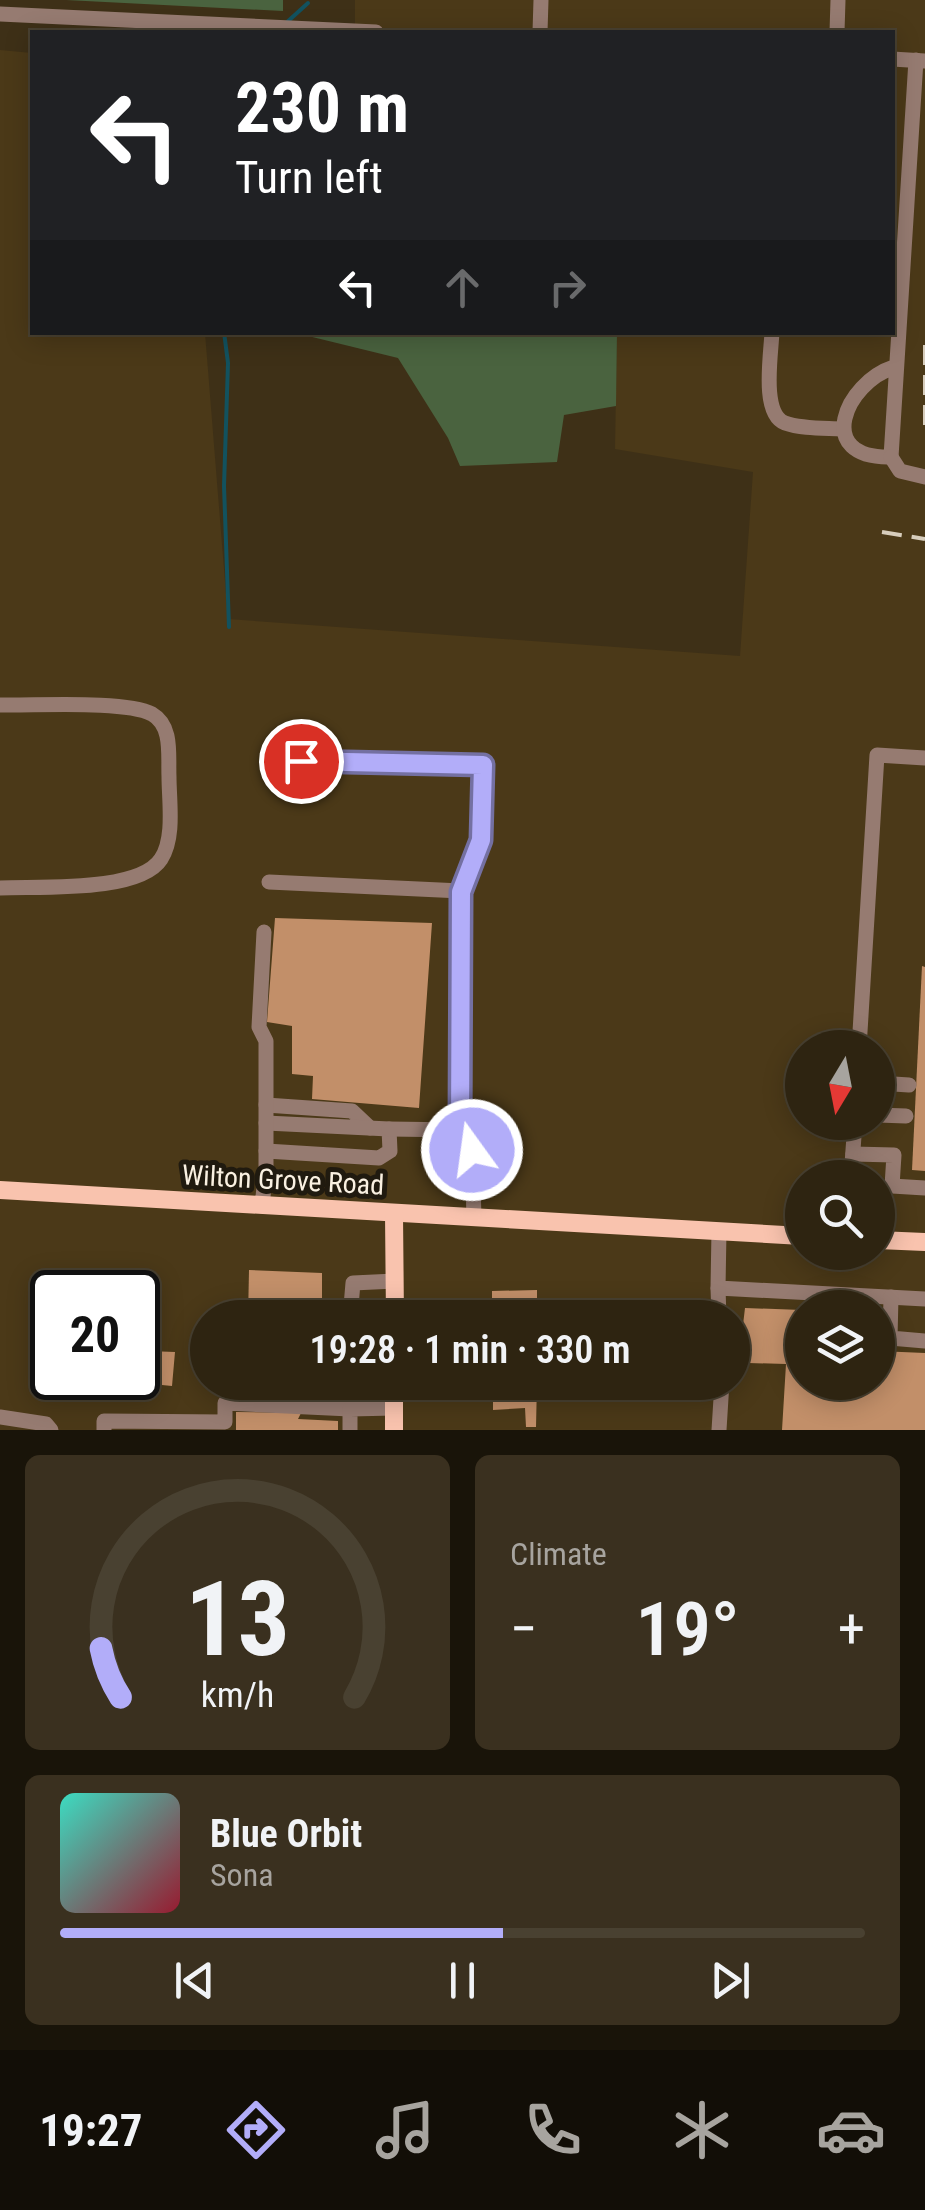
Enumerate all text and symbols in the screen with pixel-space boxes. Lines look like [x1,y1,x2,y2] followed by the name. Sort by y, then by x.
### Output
[235,67,409,149] text: 230 m
[70,70,200,200] icon: left
[235,151,383,204] text: Turn left
[330,260,385,315] icon: left
[435,260,490,315] icon: ahead
[540,260,595,315] icon: right
[259,719,344,804] pin
[274,734,329,789] icon: arrive
[785,1030,895,1140] north arrow
[785,1030,895,1400] map controls
[420,1098,524,1202] position arrow
[181,1158,385,1202] street label: Wilton Grove Road
[785,1160,895,1270] button: search
[30,1270,160,1400] speed limit sign: 20
[785,1290,895,1400] button: layers
[310,1328,630,1372] text: 19:28 · 1 min · 330 m
[510,1535,607,1573] text: Climate
[185,1559,290,1680] text: 13
[635,1585,740,1673] text: 19°
[510,1597,538,1661] text: −
[838,1597,865,1661] text: +
[201,1674,274,1716] text: km/h
[210,1812,362,1856] text: Blue Orbit
[210,1856,273,1894] text: Sona
[167,1953,222,2008] icon: previous
[435,1953,490,2008] icon: pause
[703,1953,758,2008] icon: next
[221,2095,291,2165] icon: directions
[370,2095,440,2165] icon: music
[518,2095,588,2165] icon: phone
[667,2095,737,2165] icon: climate
[816,2095,886,2165] icon: car
[39,2104,143,2157] text: 19:27

